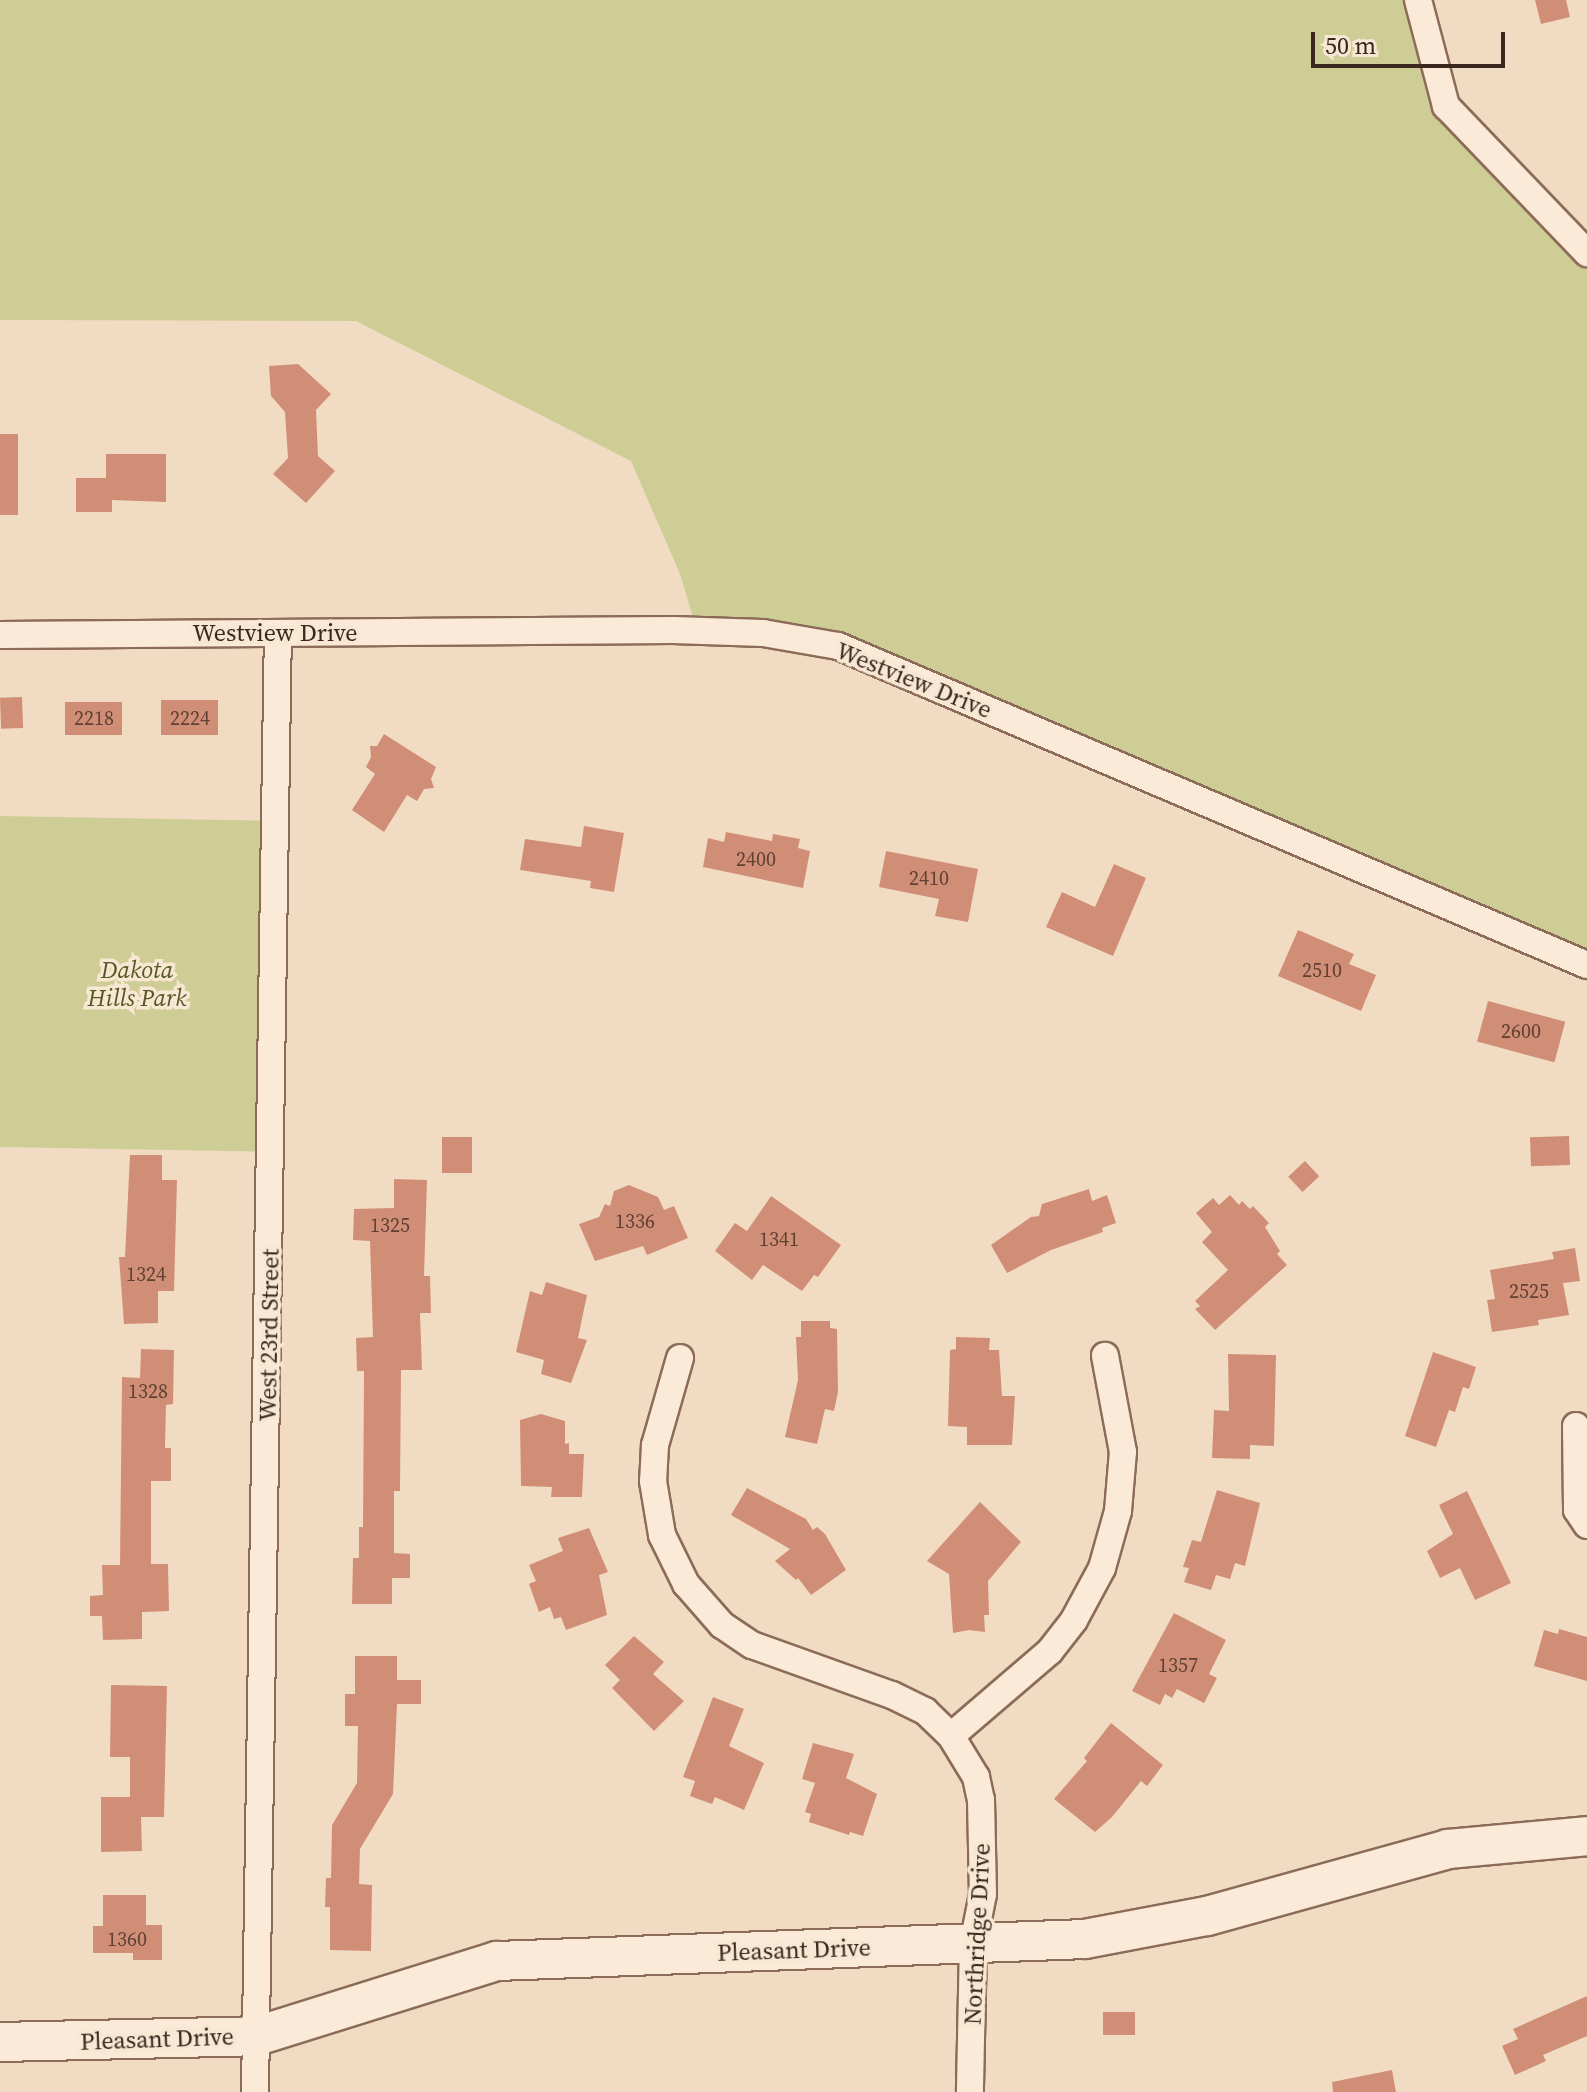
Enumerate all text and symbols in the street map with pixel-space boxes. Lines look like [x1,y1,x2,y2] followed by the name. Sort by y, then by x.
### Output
[1315,16,1509,66] scale bar
[1325,29,1376,62] text: 50 m
[192,619,358,647] street label: Westview Drive
[832,636,996,724] street label: Westview Drive
[74,706,114,730] house number: 2218
[170,706,210,730] house number: 2224
[736,847,776,871] house number: 2400
[909,866,949,890] house number: 2410
[88,956,186,1012] park label: Dakota Hills Park
[1302,958,1342,982] house number: 2510
[1501,1019,1541,1043] house number: 2600
[615,1209,655,1233] house number: 1336
[370,1213,410,1237] house number: 1325
[759,1227,799,1251] house number: 1341
[253,1248,285,1422] street label: West 23rd Street
[126,1262,166,1286] house number: 1324
[1509,1279,1549,1303] house number: 2525
[128,1379,168,1403] house number: 1328
[1158,1653,1198,1677] house number: 1357
[958,1842,996,2026] street label: Northridge Drive
[107,1927,147,1951] house number: 1360
[717,1933,871,1967] street label: Pleasant Drive
[80,2022,234,2056] street label: Pleasant Drive

